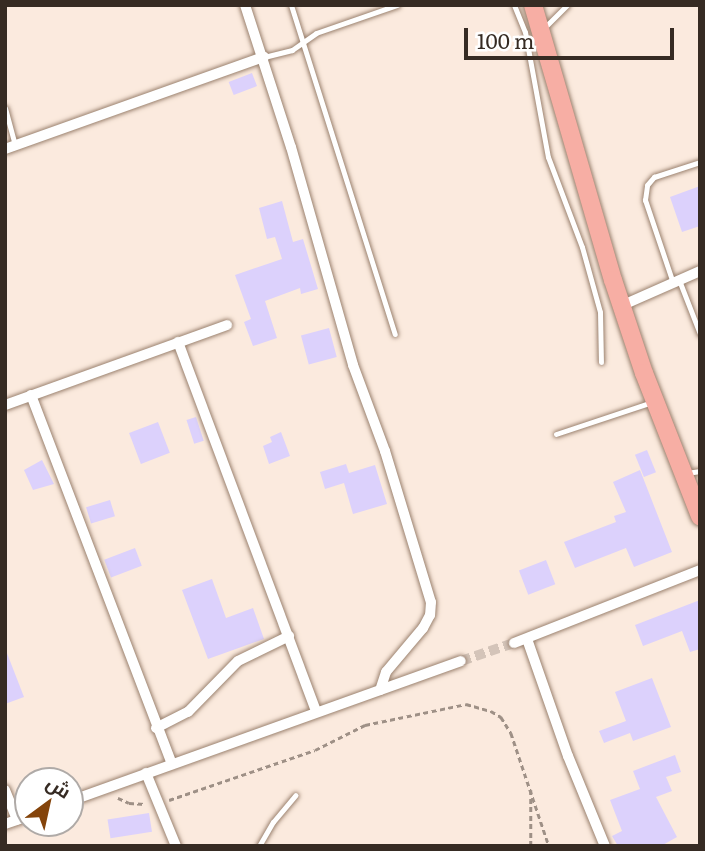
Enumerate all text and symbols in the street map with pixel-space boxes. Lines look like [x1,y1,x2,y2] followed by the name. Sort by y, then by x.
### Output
[467,14,677,58] scale bar
[477,24,534,55] text: 100 m
[14,767,84,837] north arrow
[41,768,77,804] text: ش

